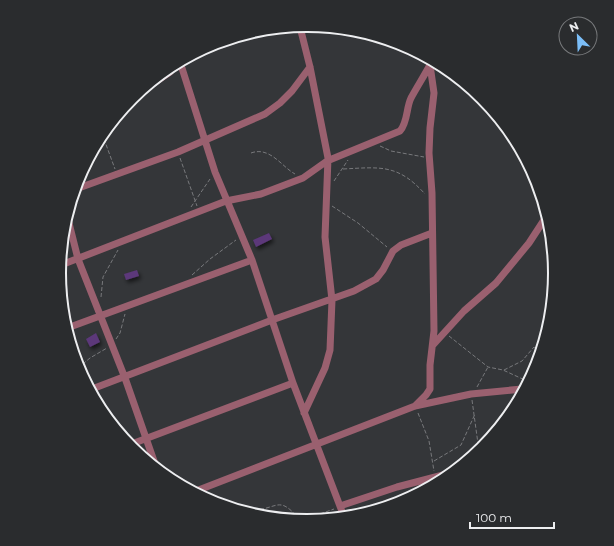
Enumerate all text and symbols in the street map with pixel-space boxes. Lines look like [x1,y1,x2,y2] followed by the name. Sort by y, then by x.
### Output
[558,16,598,56] north arrow
[567,19,581,35] text: N
[470,504,554,530] scale bar
[476,510,512,525] text: 100 m

